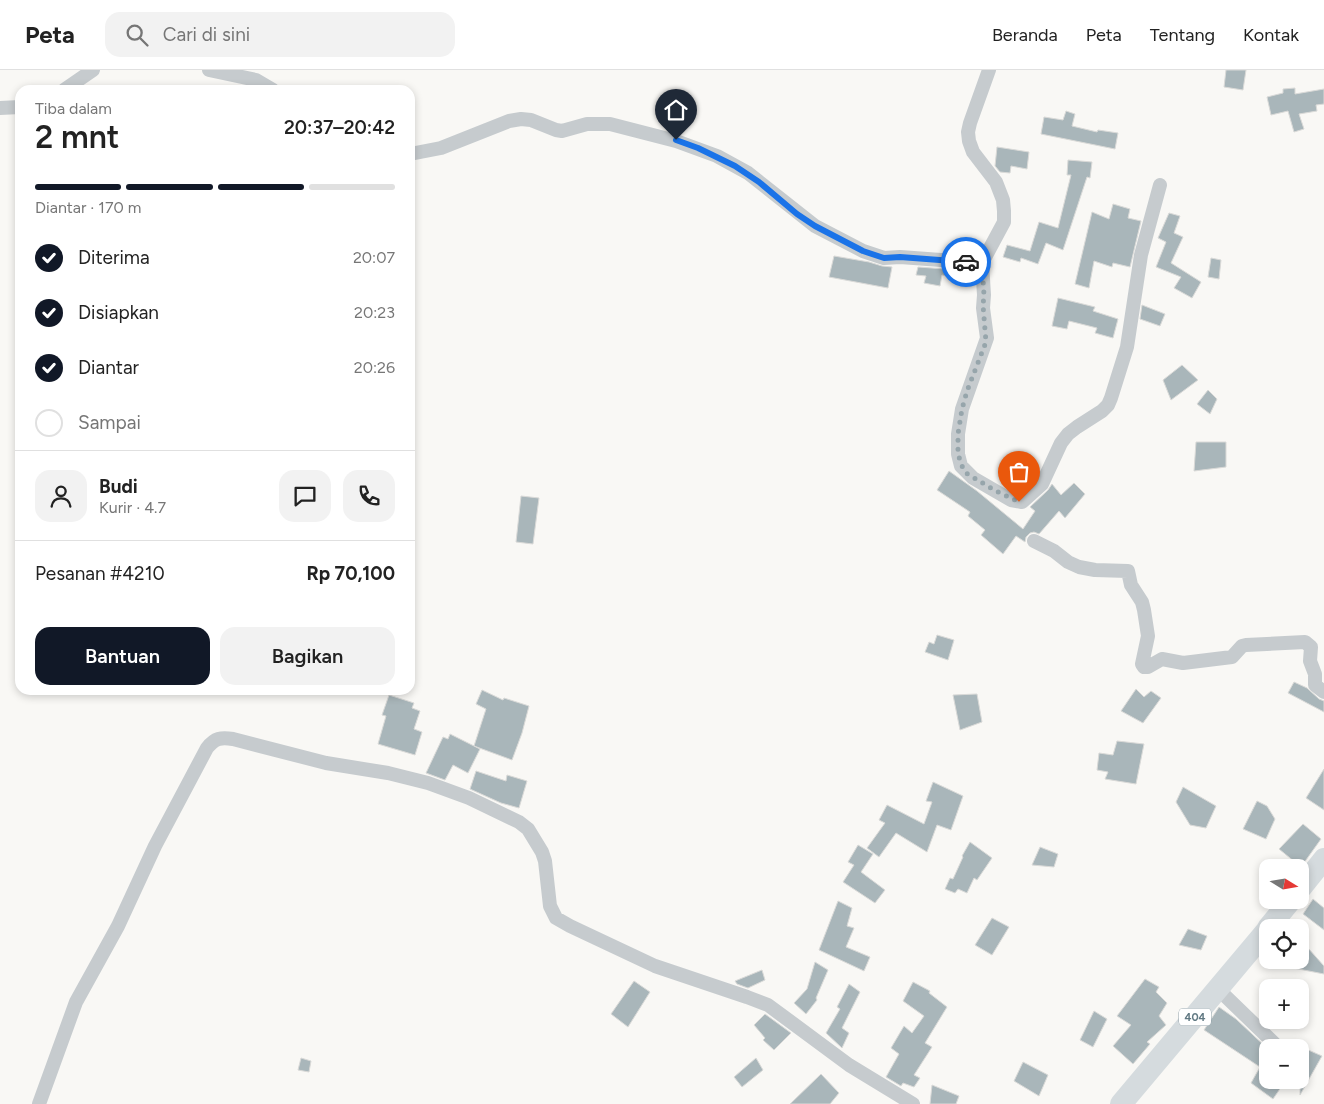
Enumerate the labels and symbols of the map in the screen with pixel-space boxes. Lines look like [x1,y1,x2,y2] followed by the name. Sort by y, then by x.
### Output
[655,89,697,140] pin
[941,237,991,287] courier
[998,451,1040,502] pin
[1259,859,1309,909] north arrow
[1179,1009,1211,1026] road number: 404

